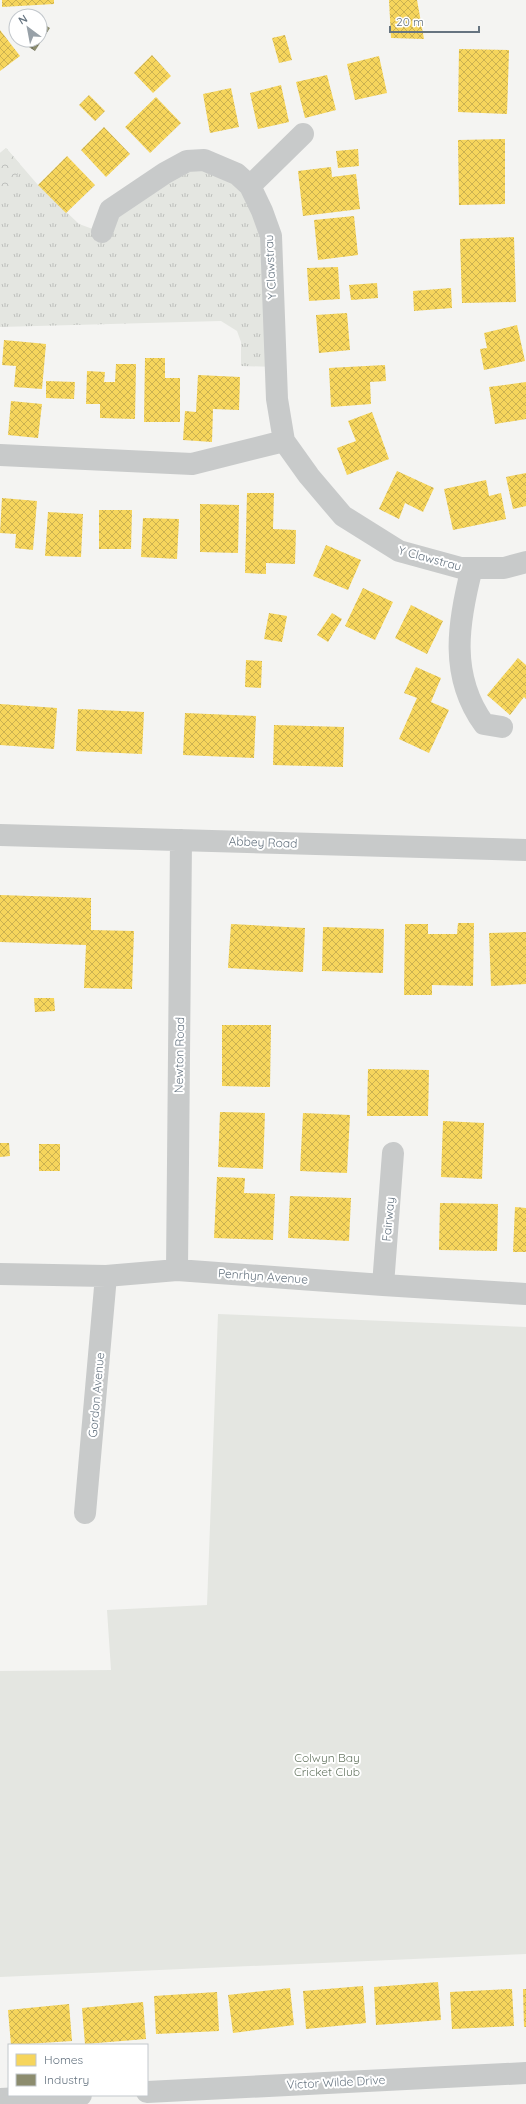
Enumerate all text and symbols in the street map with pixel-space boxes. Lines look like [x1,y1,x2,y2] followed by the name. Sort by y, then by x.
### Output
[8,8,48,48] north arrow
[390,8,479,34] scale bar
[16,11,30,28] text: N
[396,14,424,29] text: 20 m
[261,234,279,300] street label: Y Clawstrau
[397,542,463,574] street label: Y Clawstrau
[228,833,298,851] street label: Abbey Road
[171,1017,187,1093] street label: Newton Road
[379,1196,397,1242] street label: Fairway
[217,1265,309,1287] street label: Penrhyn Avenue
[85,1351,107,1438] street label: Gordon Avenue
[294,1750,360,1779] park label: Colwyn Bay Cricket Club
[8,2044,148,2096] legend
[44,2052,84,2067] text: Homes
[44,2072,89,2087] text: Industry
[286,2072,386,2092] street label: Victor Wilde Drive

